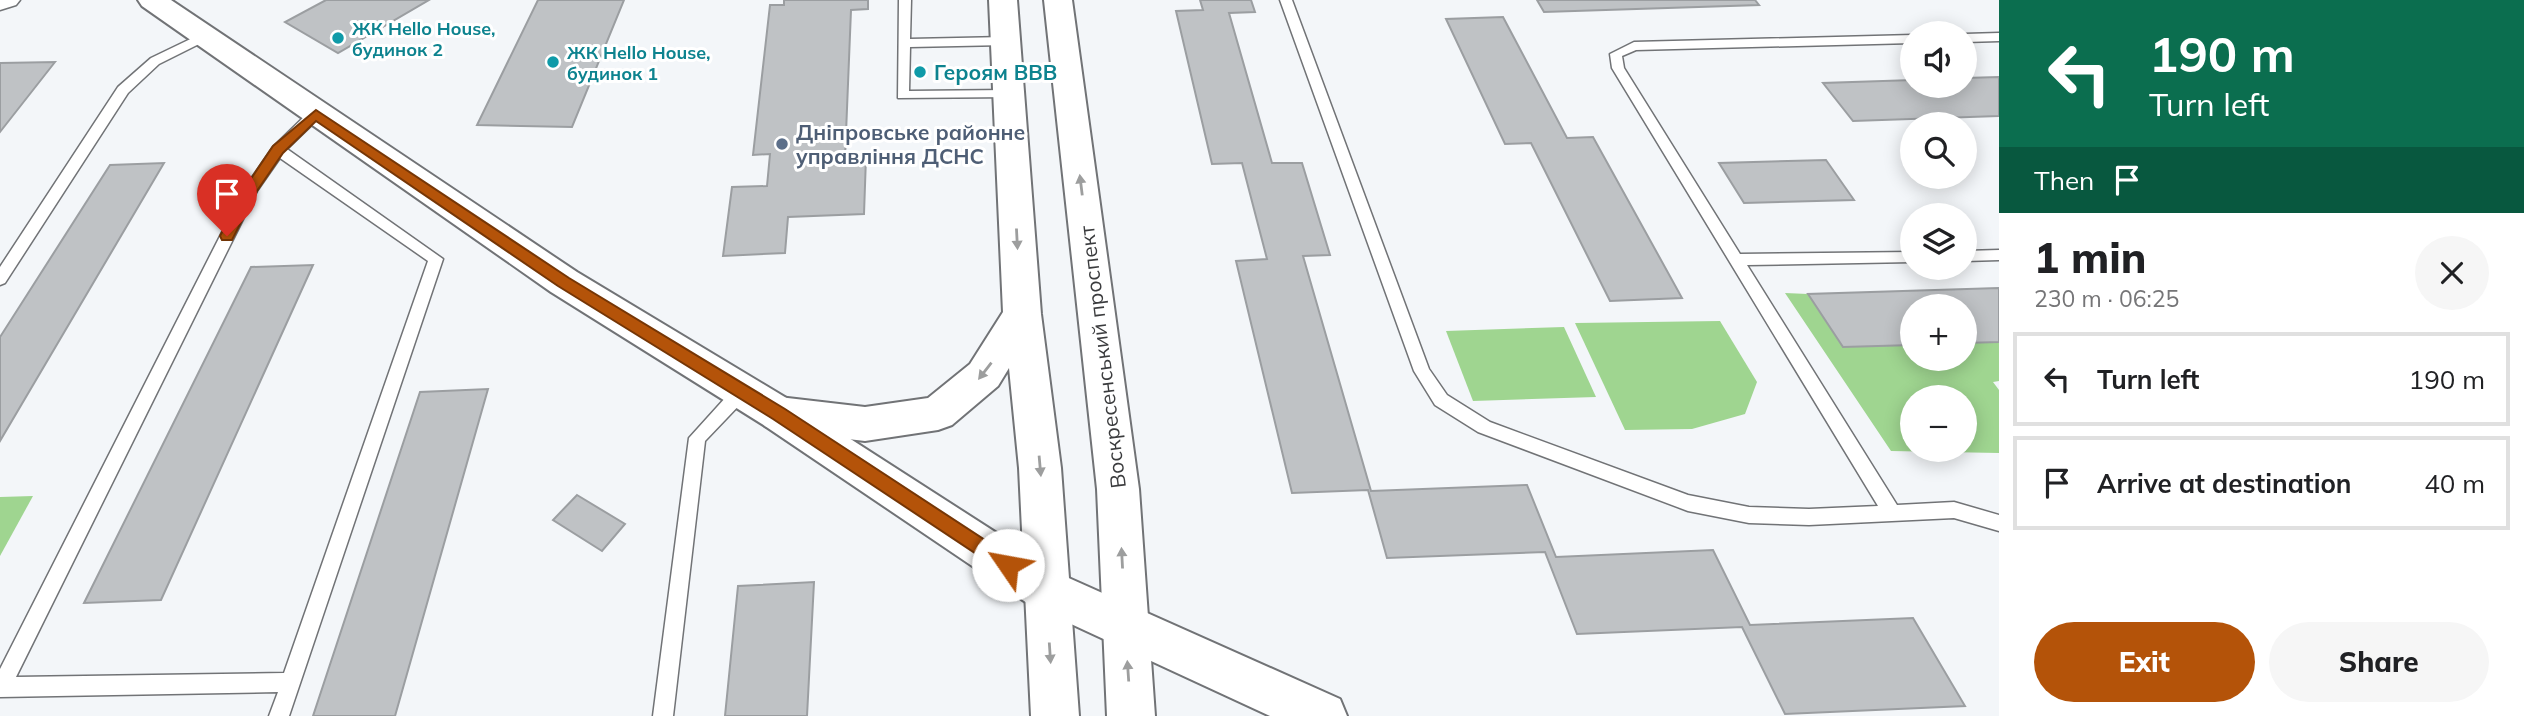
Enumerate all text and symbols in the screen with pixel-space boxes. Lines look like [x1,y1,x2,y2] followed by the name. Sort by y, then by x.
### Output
[352,17,496,61] place label: ЖК Hello House, будинок 2
[1900,21,1977,462] map controls
[1900,21,1977,98] button: sound
[2149,23,2295,84] text: 190 m
[2034,28,2125,119] icon: left
[330,30,346,46] marker: ЖК Hello House, будинок 2
[567,41,711,85] place label: ЖК Hello House, будинок 1
[545,54,561,70] marker: ЖК Hello House, будинок 1
[934,59,1057,85] place label: Героям ВВВ
[912,64,928,80] marker: Героям ВВВ
[2149,84,2269,124] text: Turn left
[1900,112,1977,189] button: search
[796,119,1025,169] place label: Дніпровське районне управління ДСНС
[774,136,790,152] marker: Дніпровське районне управління ДСНС
[2108,161,2146,199] icon: arrive
[197,164,257,236] pin
[2034,164,2094,197] text: Then
[1076,174,1087,196] one-way arrow
[208,175,246,213] icon: arrive
[1900,203,1977,280] button: layers
[1073,224,1131,490] street label: Воскресенський проспект
[1012,229,1023,251] one-way arrow
[2034,231,2147,284] text: 1 min
[2415,236,2489,310] button: close
[2034,284,2179,313] text: 230 m · 06:25
[1900,294,1977,371] button: +
[2038,360,2076,398] icon: left
[978,362,993,380] one-way arrow
[2097,363,2199,396] text: Turn left
[2409,363,2485,396] text: 190 m
[1900,385,1977,462] button: −
[1034,455,1045,477] one-way arrow
[2038,464,2076,502] icon: arrive
[2097,467,2352,500] text: Arrive at destination
[2424,467,2485,500] text: 40 m
[971,528,1045,602] position arrow
[1116,546,1127,568] one-way arrow
[2034,622,2255,702] button: Exit
[2269,622,2489,702] button: Share
[1045,642,1056,664] one-way arrow
[1122,660,1133,682] one-way arrow

